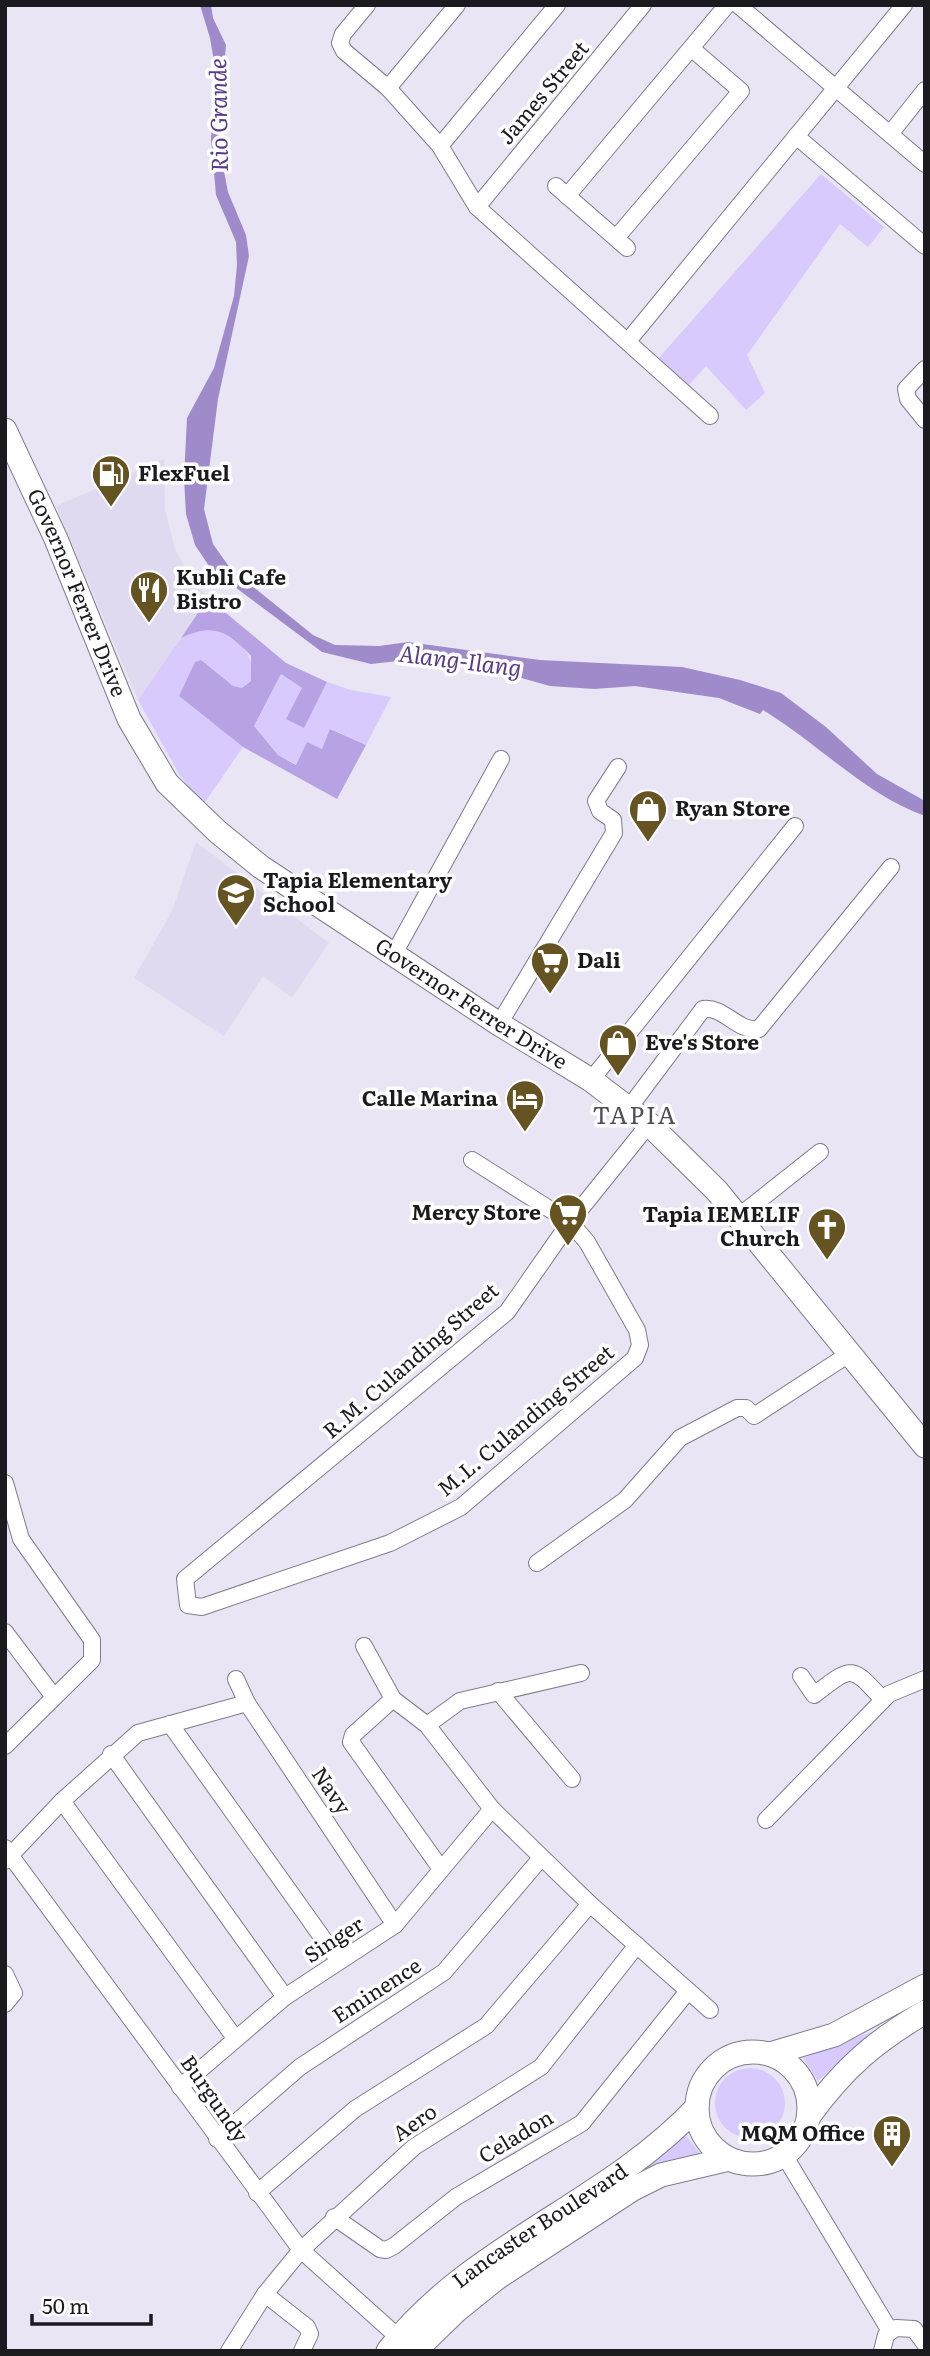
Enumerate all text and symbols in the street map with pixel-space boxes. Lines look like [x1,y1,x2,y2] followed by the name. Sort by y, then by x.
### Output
[490,33,595,150] street label: James Street
[199,58,235,172] water label: Rio Grande
[90,453,132,508] fuel station icon: FlexFuel
[138,456,230,487] place label: FlexFuel
[21,483,136,701] street label: Governor Ferrer Drive
[176,560,286,615] place label: Kubli Cafe Bistro
[128,569,170,624] restaurant icon: Kubli Cafe Bistro
[397,635,524,683] water label: Alang-Ilang
[627,788,669,843] shop icon: Ryan Store
[675,791,790,822] place label: Ryan Store
[263,863,452,918] place label: Tapia Elementary School
[215,872,257,927] school or university icon: Tapia Elementary School
[370,929,574,1075] street label: Governor Ferrer Drive
[529,940,571,995] supermarket icon: Dali
[577,943,621,974] place label: Dali
[597,1022,639,1077] shop icon: Eve's Store
[645,1025,759,1056] place label: Eve's Store
[504,1078,546,1133] hotel icon: Calle Marina
[362,1081,499,1112] place label: Calle Marina
[593,1096,677,1131] district label: TAPIA
[547,1192,589,1247] supermarket icon: Mercy Store
[412,1195,541,1226] place label: Mercy Store
[642,1197,800,1252] place label: Tapia IEMELIF Church
[806,1206,848,1261] church icon: Tapia IEMELIF Church
[315,1274,504,1444] street label: R.M. Culanding Street
[429,1336,620,1502] street label: M.L. Culanding Street
[306,1760,361,1820] street label: Navy
[297,1907,369,1969] street label: Singer
[325,1949,426,2029] street label: Eminence
[175,2048,258,2148] street label: Burgundy
[385,2094,442,2147] street label: Aero
[472,2100,558,2169] street label: Celadon
[871,2113,913,2168] building icon: MQM Office
[740,2116,865,2147] place label: MQM Office
[444,2154,633,2294] street label: Lancaster Boulevard
[32,2282,150,2326] scale bar
[42,2289,89,2320] text: 50 m

